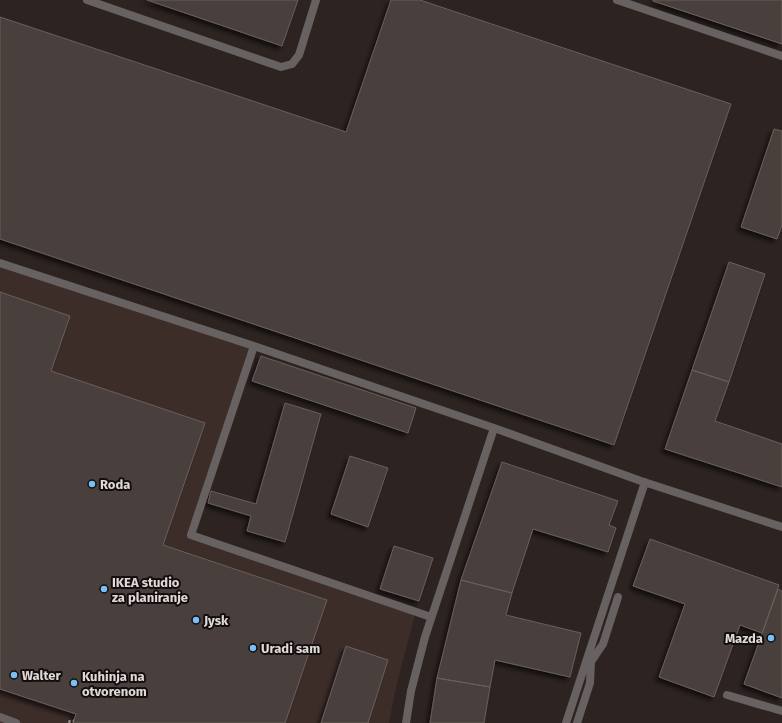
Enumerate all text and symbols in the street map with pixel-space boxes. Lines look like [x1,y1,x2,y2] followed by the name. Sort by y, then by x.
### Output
[100,477,130,492] place label: Roda
[87,479,97,489] marker: Roda
[112,575,188,605] place label: IKEA studio za planiranje
[99,584,109,594] marker: IKEA studio za planiranje
[203,613,229,628] place label: Jysk
[191,615,201,625] marker: Jysk
[725,631,763,646] place label: Mazda
[766,633,776,643] marker: Mazda
[261,641,320,656] place label: Uradi sam
[248,643,258,653] marker: Uradi sam
[22,668,61,683] place label: Walter
[82,669,147,699] place label: Kuhinja na otvorenom
[9,670,19,680] marker: Walter
[69,678,79,688] marker: Kuhinja na otvorenom

